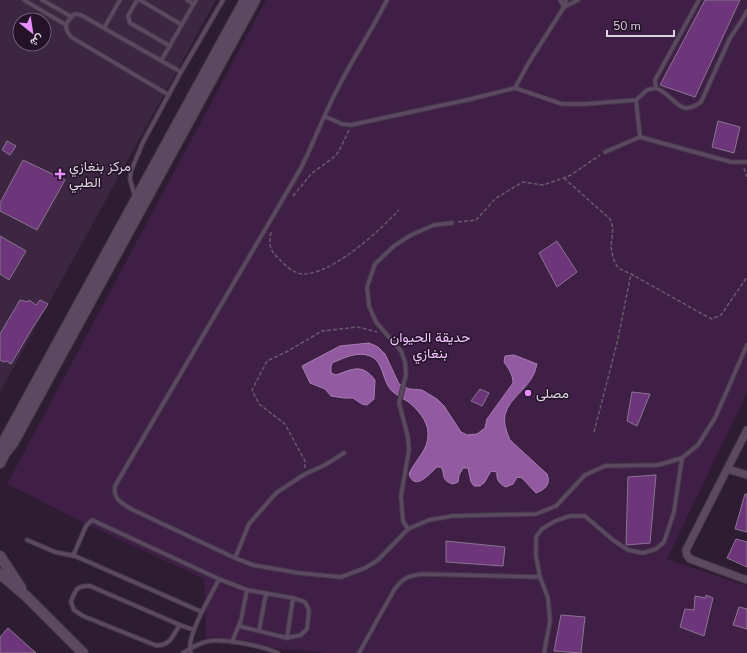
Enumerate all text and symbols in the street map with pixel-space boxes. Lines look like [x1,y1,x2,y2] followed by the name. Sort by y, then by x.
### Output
[12,12,52,52] north arrow
[607,12,674,38] scale bar
[613,18,641,34] text: 50 m
[27,30,46,50] text: ش
[69,157,131,194] place label: مركز بنغازي الطبي
[54,168,66,180] marker: مركز بنغازي الطبي
[390,328,470,365] park label: حديقة الحيوان بنغازي
[536,384,569,403] place label: مصلى
[523,388,533,398] marker: مصلى

